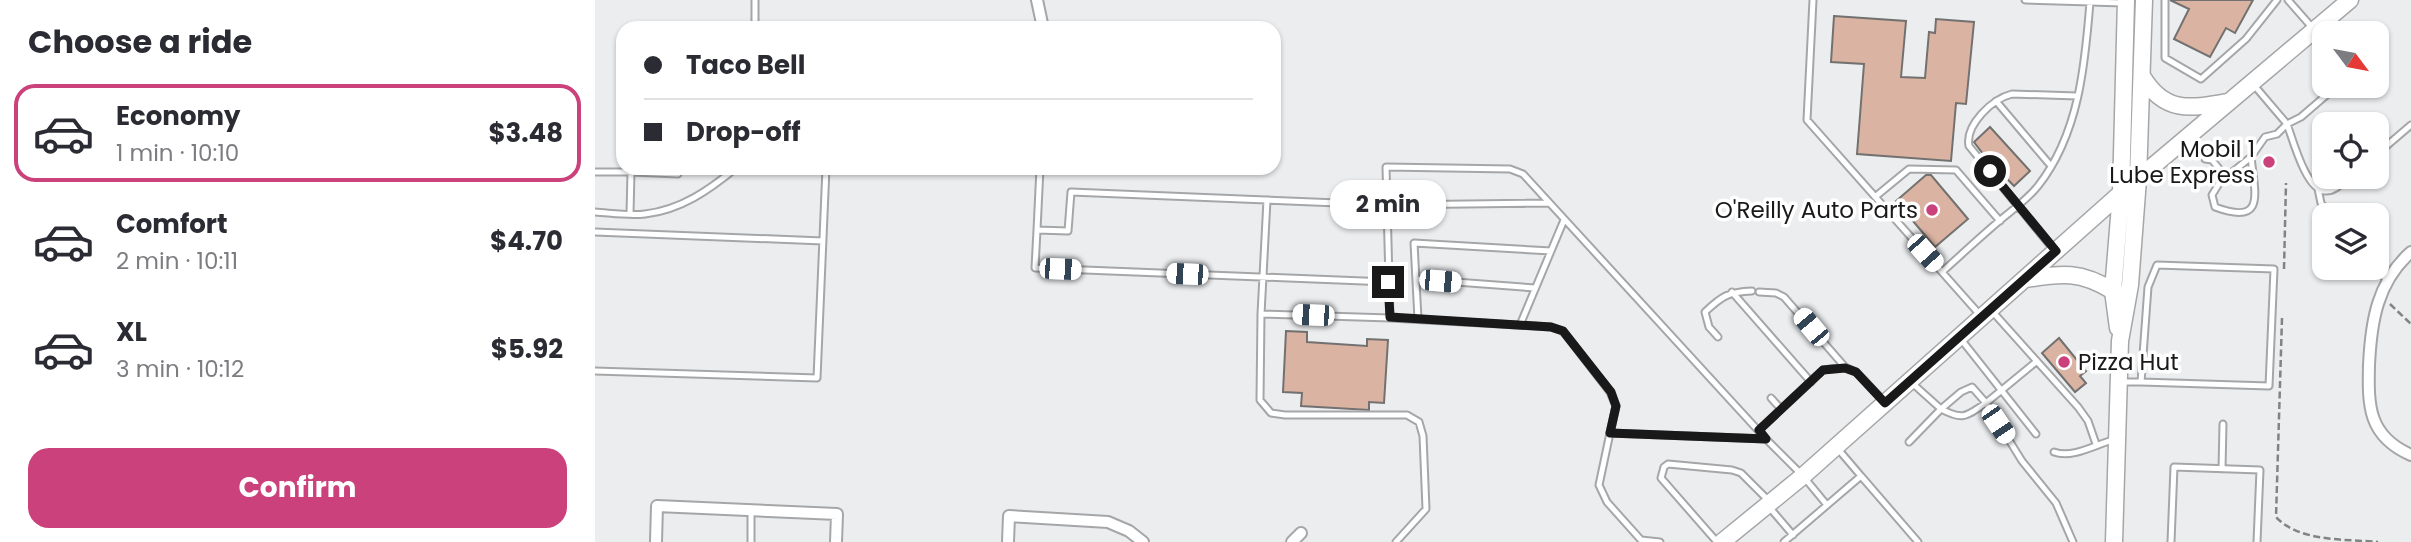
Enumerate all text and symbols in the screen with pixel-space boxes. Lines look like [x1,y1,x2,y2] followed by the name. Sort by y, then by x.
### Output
[28,19,252,64] text: Choose a ride
[2312,21,2389,98] north arrow
[2312,21,2389,280] map controls
[686,47,805,83] text: Taco Bell
[116,98,240,134] text: Economy
[32,102,95,165] icon: car
[2312,112,2389,189] button: locate
[686,114,801,150] text: Drop-off
[488,115,563,151] text: $3.48
[2109,133,2255,191] place label: Mobil 1 Lube Express
[116,137,239,169] text: 1 min · 10:10
[2261,154,2277,170] marker: Mobil 1 Lube Express
[1974,155,2006,187] route start
[1330,180,1446,230] callout: 2 min
[1356,188,1420,220] text: 2 min
[1715,194,1918,226] place label: O'Reilly Auto Parts
[1924,202,1940,218] marker: O'Reilly Auto Parts
[2312,203,2389,280] button: layers
[116,206,228,242] text: Comfort
[32,210,95,273] icon: car
[490,223,563,259] text: $4.70
[1904,230,1947,276] car
[116,245,238,277] text: 2 min · 10:11
[1039,258,1082,280] car
[1166,263,1209,285] car
[1372,266,1404,298] route end
[1419,269,1462,293] car
[1292,304,1335,326] car
[1790,304,1833,350] car
[116,314,147,350] text: XL
[32,318,95,381] icon: car
[491,331,563,367] text: $5.92
[2078,346,2179,378] place label: Pizza Hut
[116,353,244,385] text: 3 min · 10:12
[2056,354,2072,370] marker: Pizza Hut
[1978,401,2019,447] car
[28,448,567,528] button: Confirm

